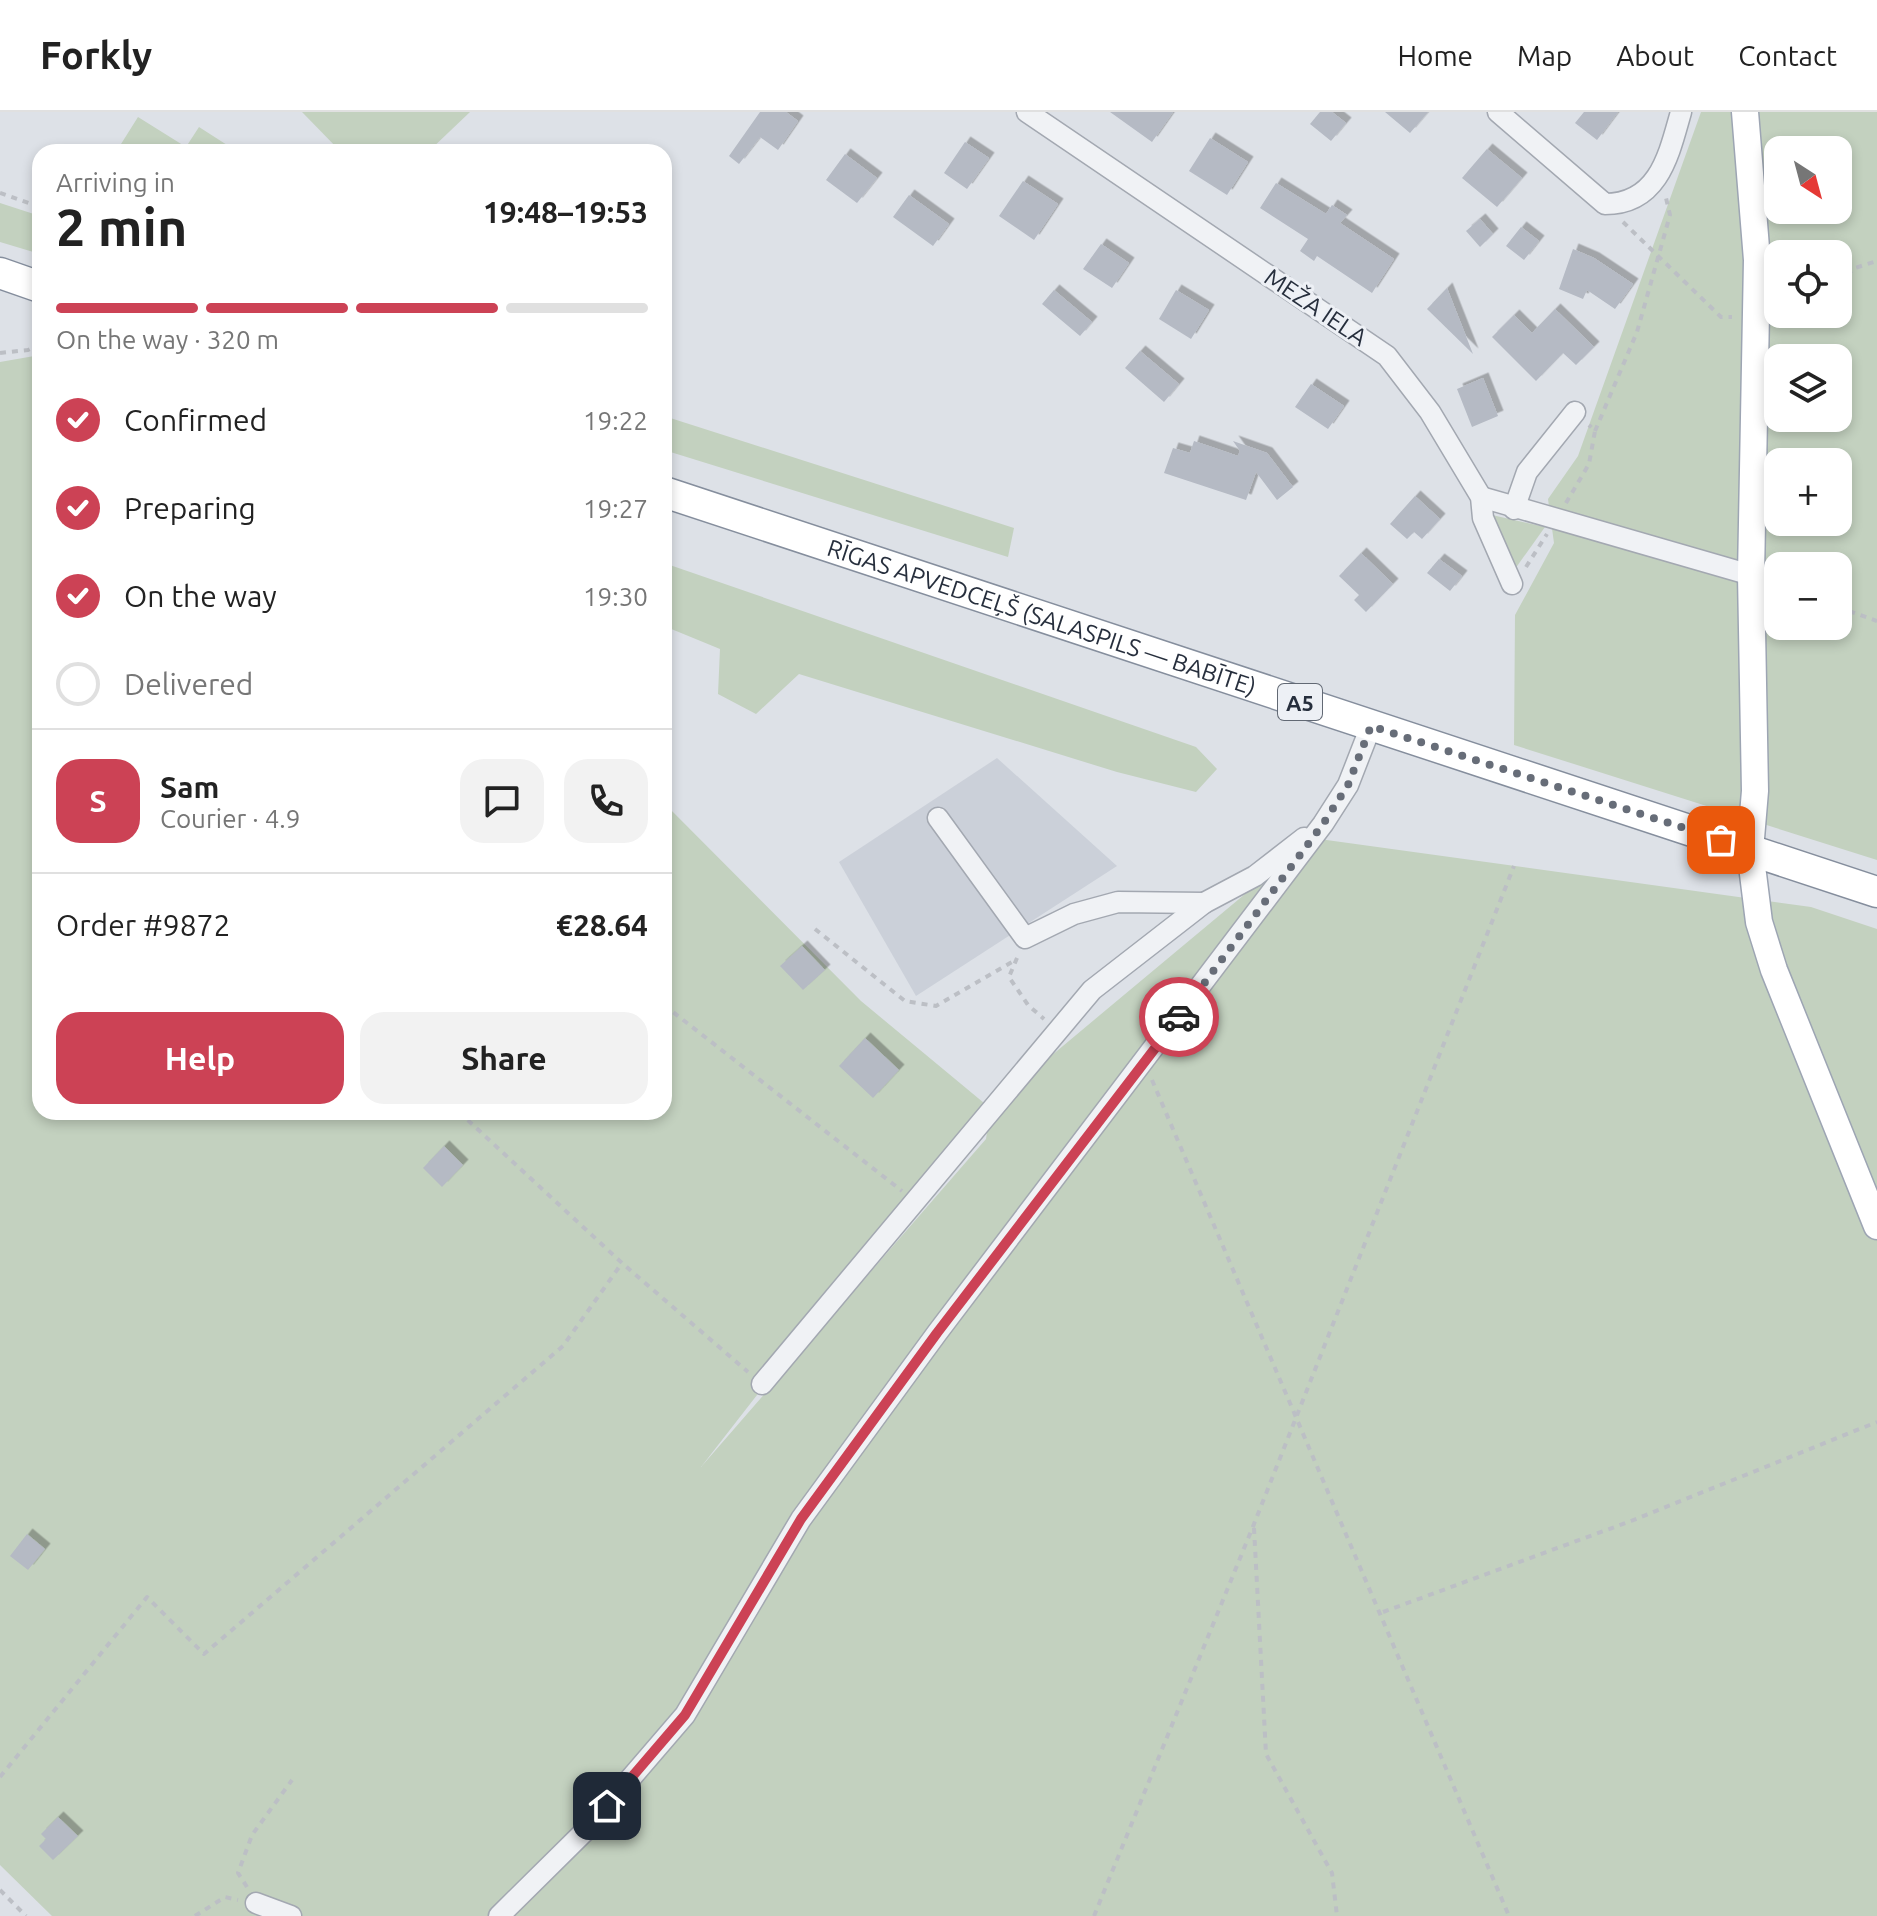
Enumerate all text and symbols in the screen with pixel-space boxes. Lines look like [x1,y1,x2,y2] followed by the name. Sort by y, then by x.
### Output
[40,34,152,76] text: Forkly
[1398,40,1473,71] text: Home
[1517,40,1572,71] text: Map
[1616,40,1694,71] text: About
[1738,40,1837,71] text: Contact
[1764,136,1852,224] north arrow
[1764,136,1852,640] map controls
[56,168,175,197] text: Arriving in
[483,195,648,229] text: 19:48–19:53
[56,198,187,256] text: 2 min
[1764,240,1852,328] button: locate
[1260,262,1373,351] street label: MEŽA IELA
[56,325,279,354] text: On the way · 320 m
[1764,344,1852,432] button: layers
[56,398,100,442] icon: check
[124,403,267,437] text: Confirmed
[583,406,648,435] text: 19:22
[1764,448,1852,536] button: +
[56,486,100,530] icon: check
[124,491,256,525] text: Preparing
[583,494,648,523] text: 19:27
[824,533,1260,700] street label: RĪGAS APVEDCEĻŠ (SALASPILS — BABĪTE)
[1764,552,1852,640] button: −
[56,574,100,618] icon: check
[124,579,277,613] text: On the way
[583,582,648,611] text: 19:30
[124,667,253,701] text: Delivered
[1278,684,1322,720] road number: A5
[460,759,544,843] button: chat
[564,759,648,843] button: phone
[160,770,219,804] text: Sam
[89,784,107,818] text: S
[160,804,300,833] text: Courier · 4.9
[1687,806,1755,874] pin
[1699,818,1743,862] icon: bag
[56,908,230,942] text: Order #9872
[556,908,648,942] text: €28.64
[1139,977,1219,1057] courier
[1157,995,1201,1039] icon: car
[56,1012,344,1104] button: Help
[360,1012,648,1104] button: Share
[573,1772,641,1840] pin
[585,1784,629,1828] icon: home

